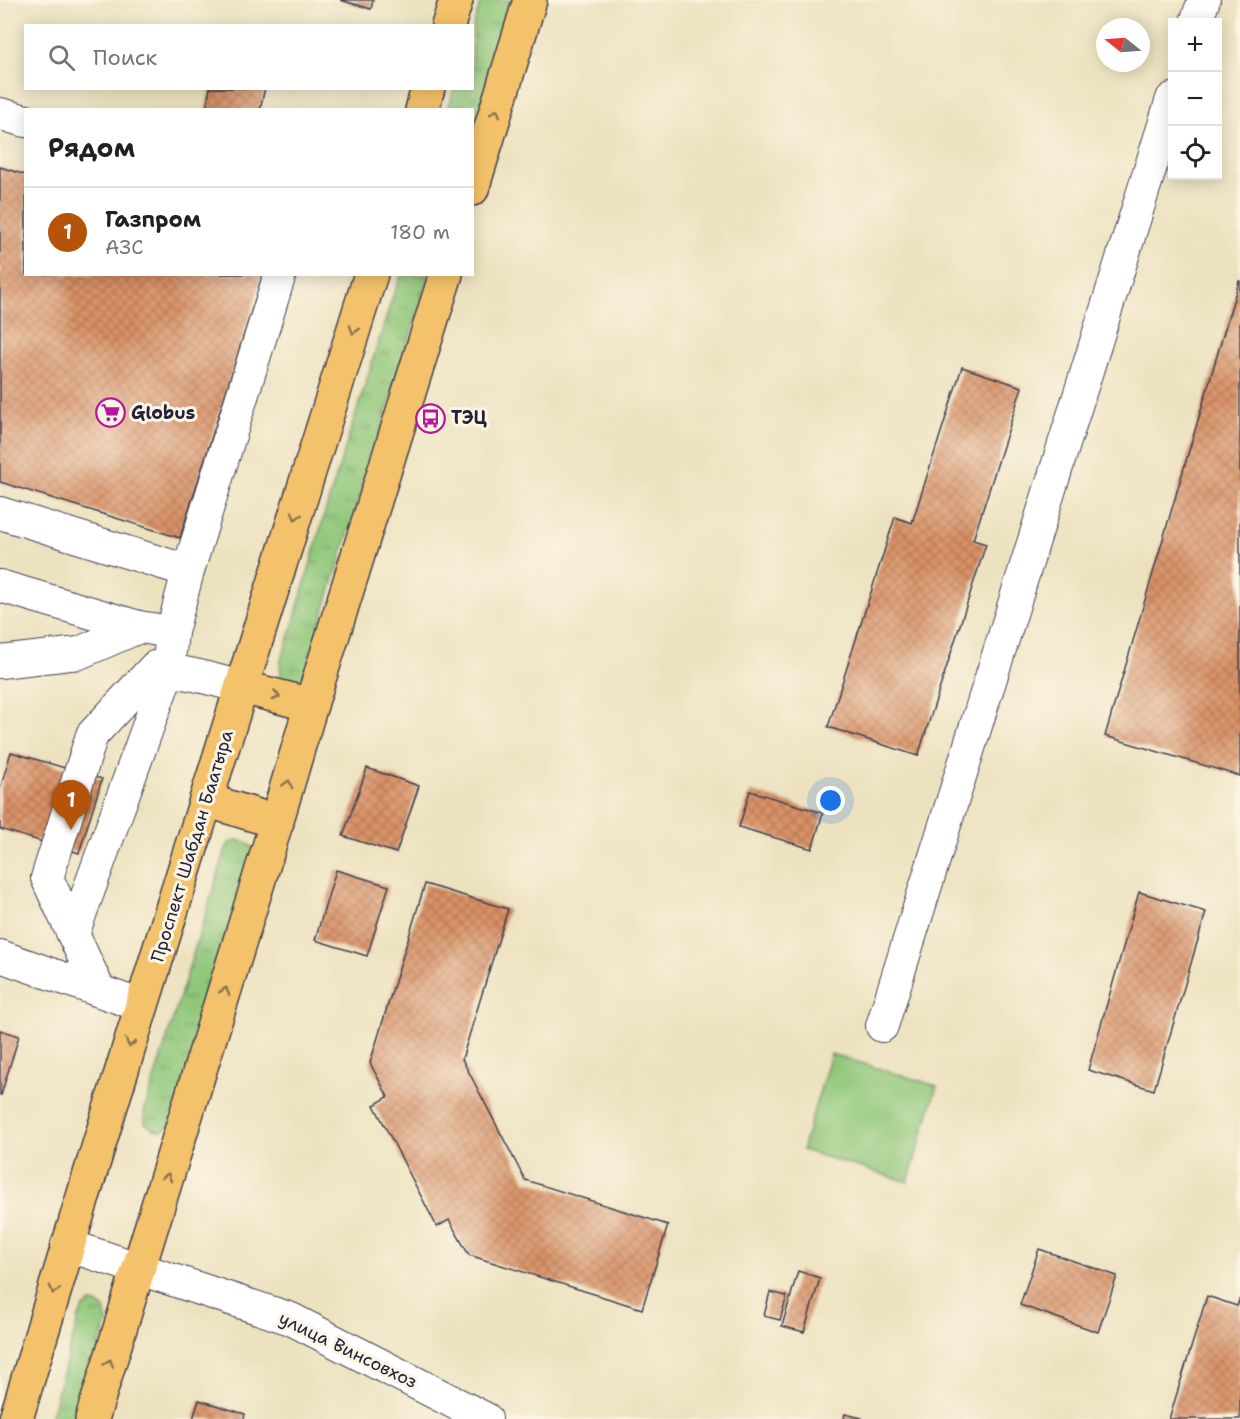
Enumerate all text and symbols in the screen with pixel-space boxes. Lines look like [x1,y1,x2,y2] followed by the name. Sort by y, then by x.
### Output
[1096,18,1150,72] north arrow
[1168,18,1222,180] map controls
[1168,18,1222,72] button: +
[24,24,474,90] search box
[45,41,78,74] icon: search
[93,43,157,72] text: Поиск
[1168,72,1222,126] button: −
[489,108,501,119] one-way arrow
[1168,126,1222,180] button: locate
[48,130,135,165] text: Рядом
[105,205,201,234] text: Газпром
[63,219,72,245] text: 1
[390,219,450,245] text: 180 m
[105,234,143,260] text: АЗС
[349,324,361,335] one-way arrow
[94,397,126,429] supermarket icon: Globus
[131,401,195,425] place label: Globus
[414,402,446,434] bus stop icon: ТЭЦ
[451,406,488,430] place label: ТЭЦ
[290,510,303,521] one-way arrow
[271,689,281,701] one-way arrow
[145,727,239,965] street label: Проспект Шабдан Баатыра
[281,779,293,790] one-way arrow
[52,780,90,830] pin: 1
[816,786,845,815] your location
[217,986,230,997] one-way arrow
[125,1037,137,1048] one-way arrow
[160,1172,172,1183] one-way arrow
[49,1284,61,1295] one-way arrow
[275,1306,421,1394] street label: улица Винсовхоз
[102,1358,114,1369] one-way arrow

